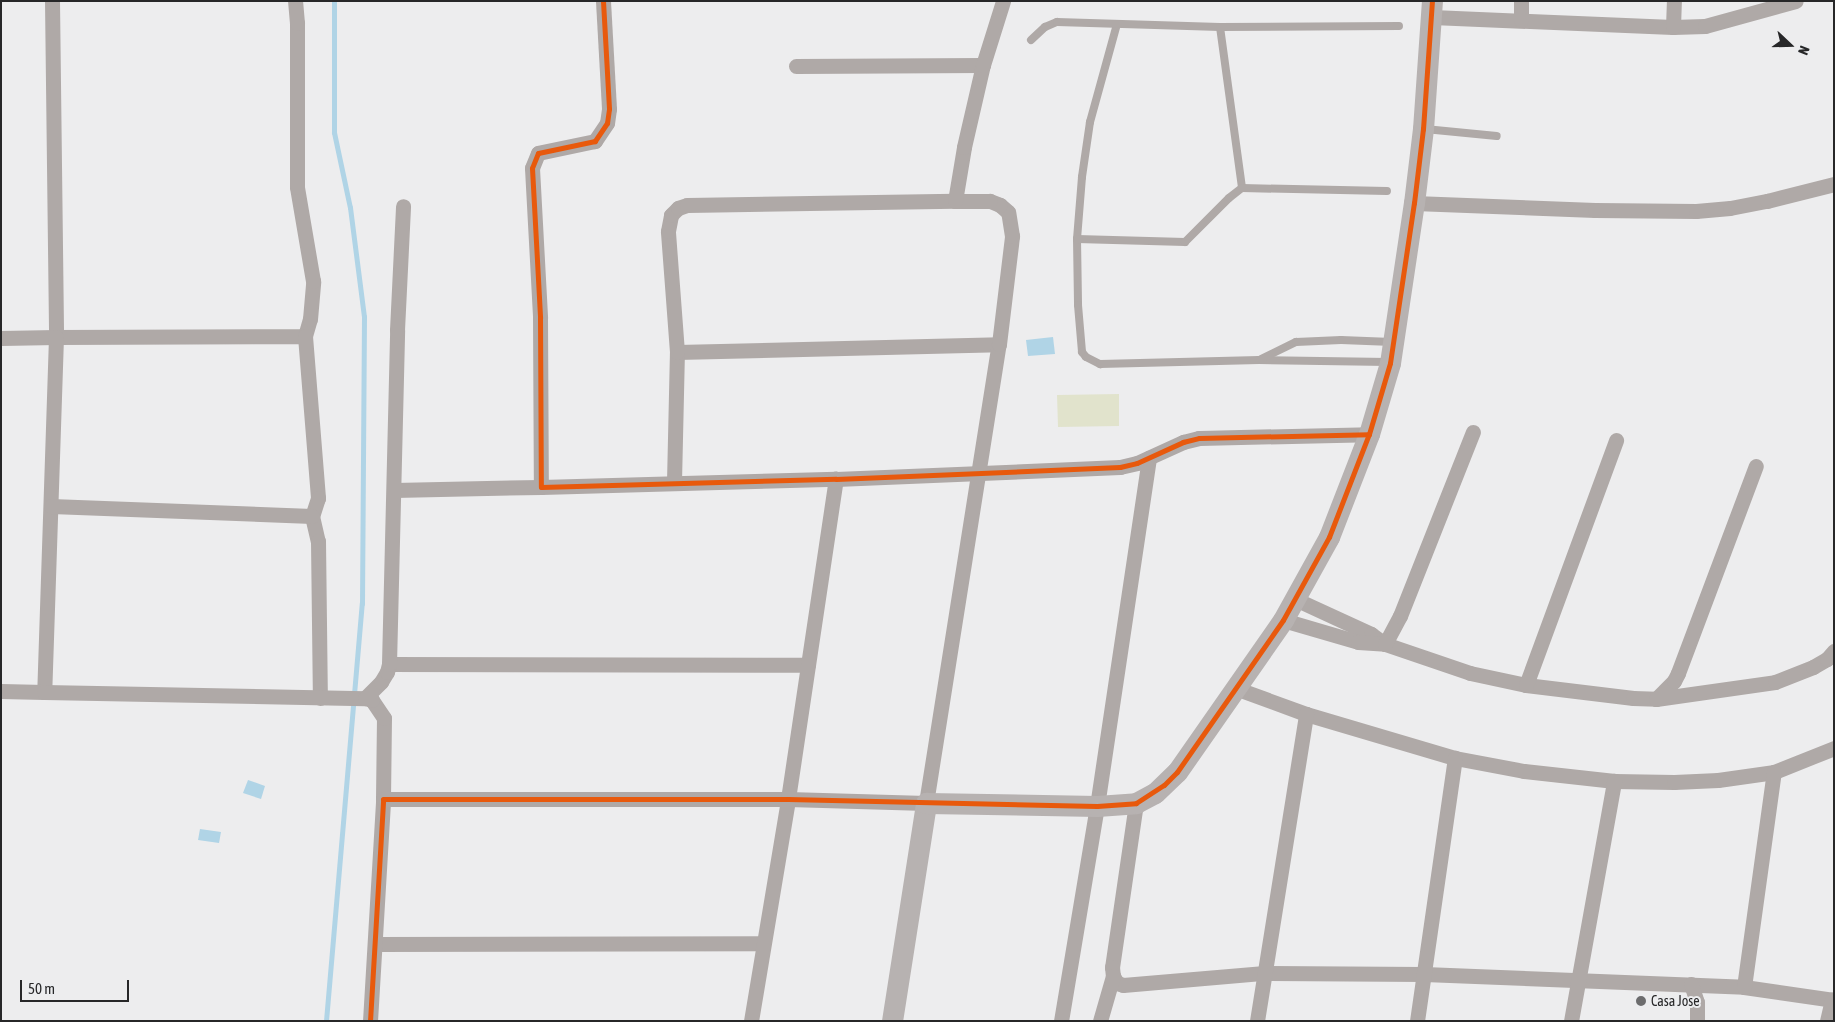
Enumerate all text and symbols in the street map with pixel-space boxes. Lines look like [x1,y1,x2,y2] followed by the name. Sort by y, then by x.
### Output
[1765,20,1815,70] north arrow
[1795,44,1813,57] text: N
[22,970,131,1002] scale bar
[28,980,55,997] text: 50 m
[1651,993,1700,1009] place label: Casa Jose
[1635,995,1647,1007] marker: Casa Jose

